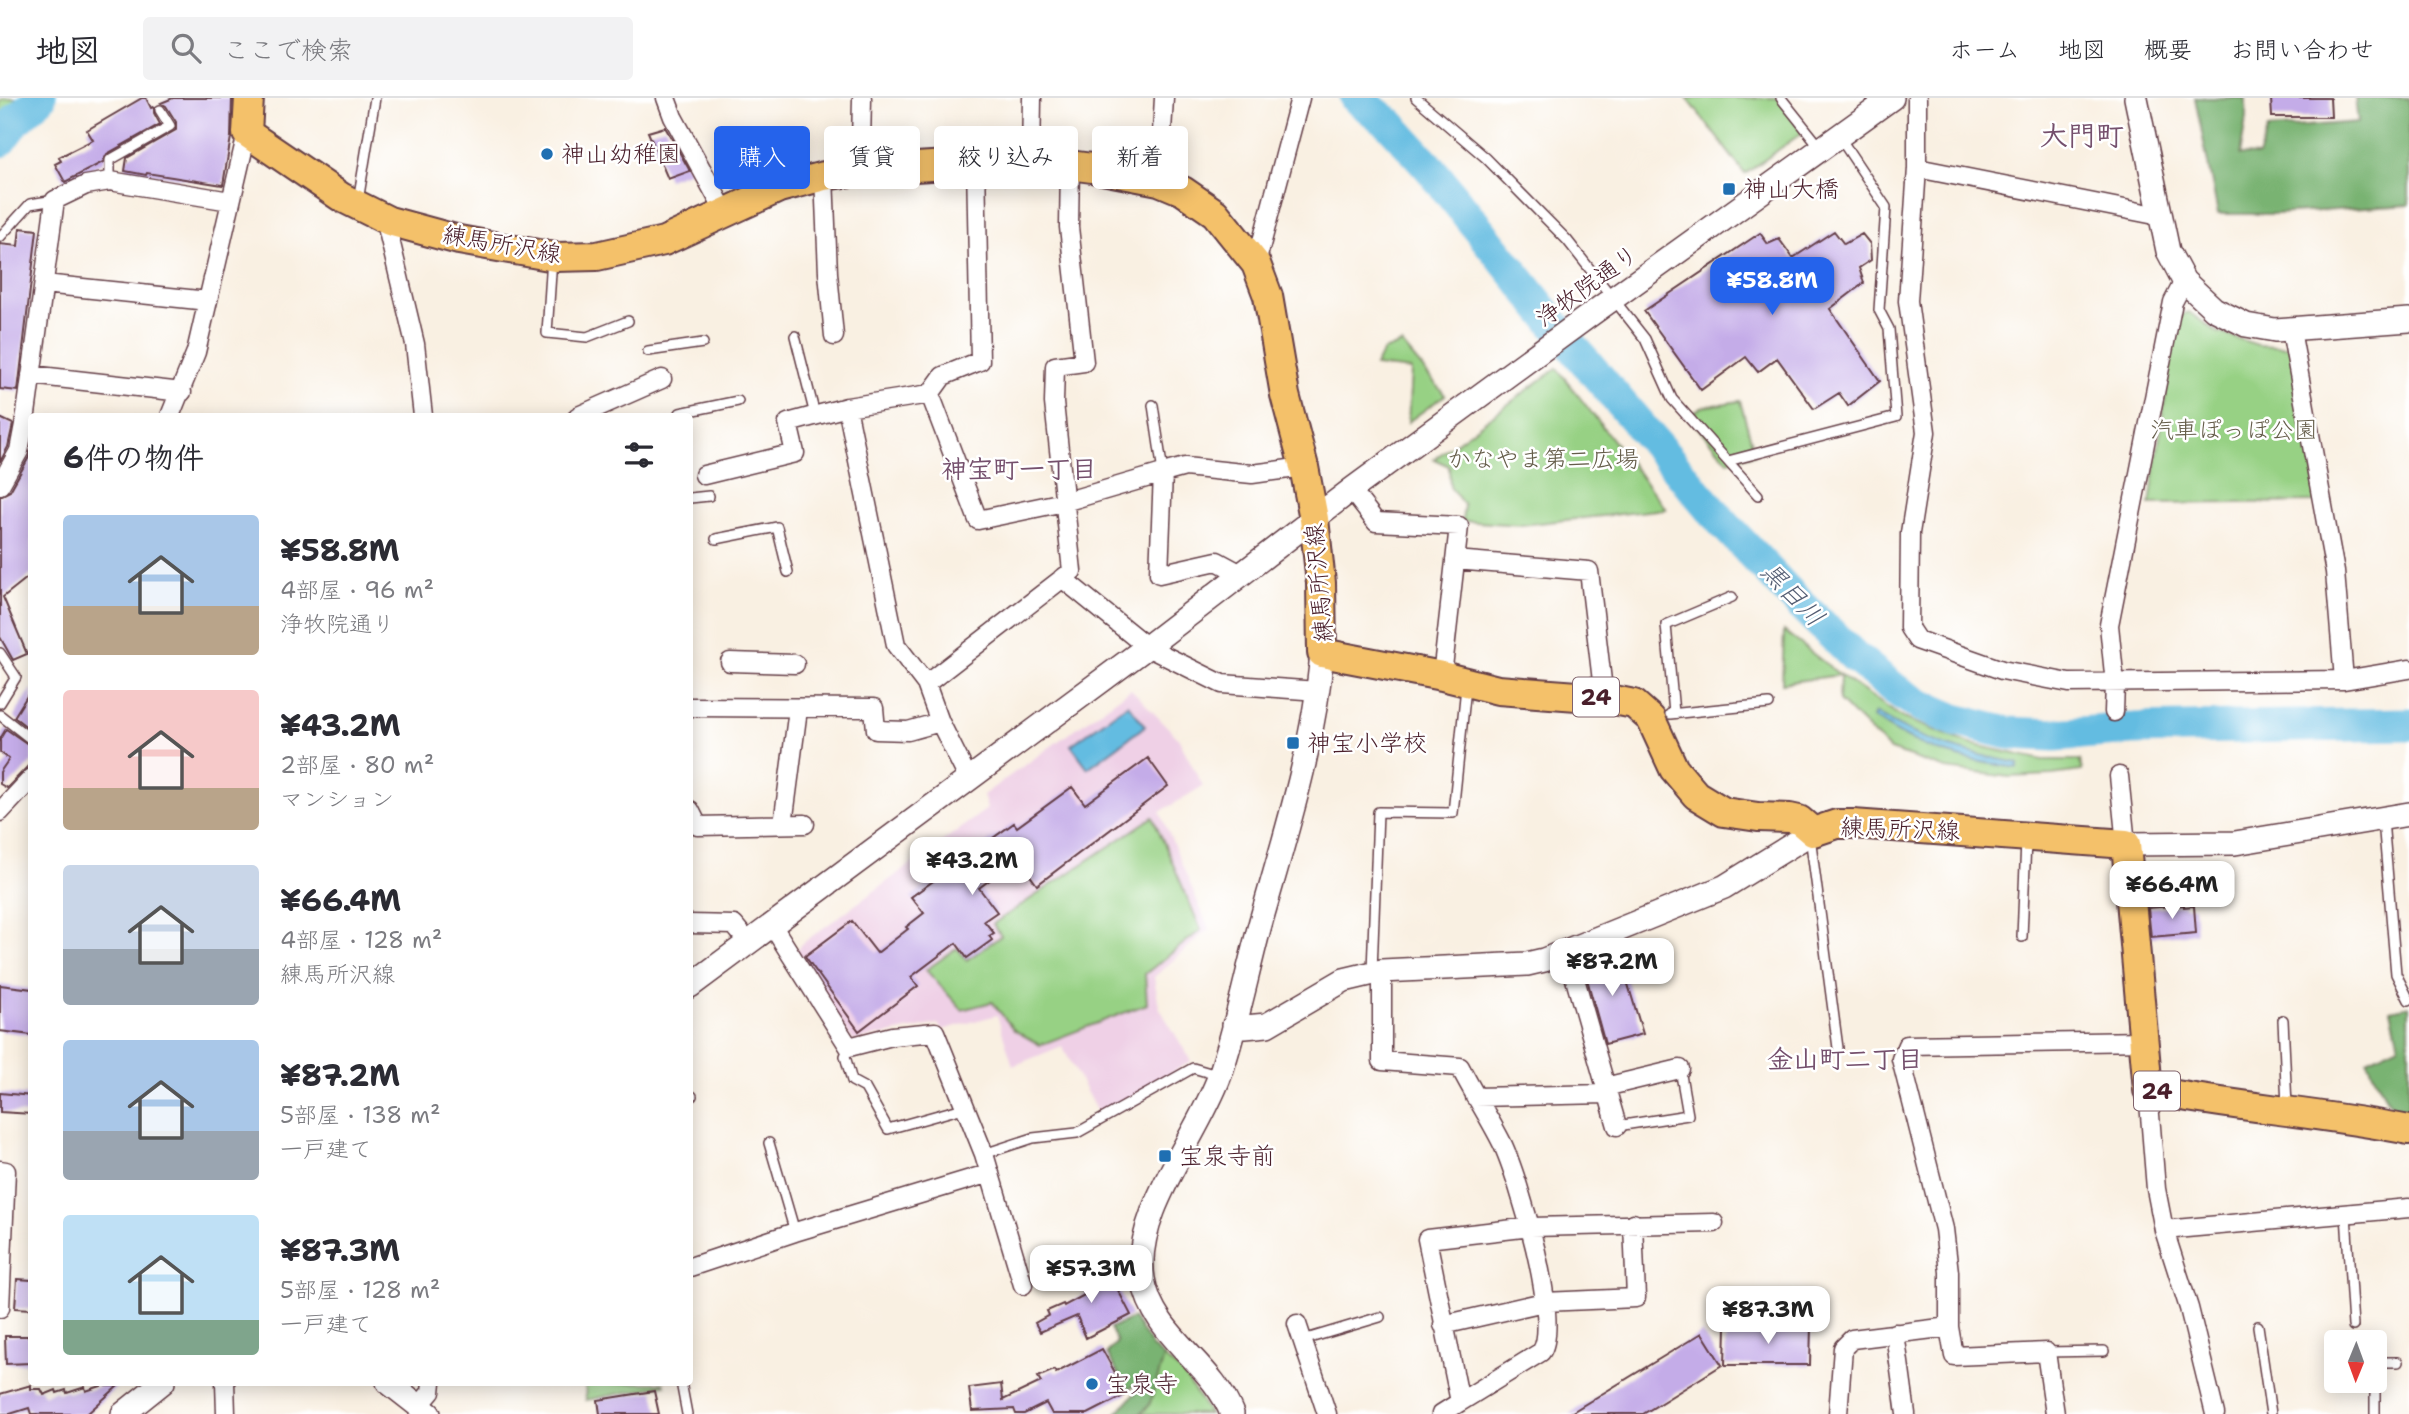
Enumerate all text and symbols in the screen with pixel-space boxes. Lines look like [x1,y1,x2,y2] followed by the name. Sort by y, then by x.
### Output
[143,17,633,80] search box
[35,28,101,73] text: 地図
[167,29,205,67] icon: search
[223,32,353,67] text: ここで検索
[1949,34,2020,66] text: ホーム
[2058,34,2106,66] text: 地図
[2144,34,2192,66] text: 概要
[2230,34,2374,66] text: お問い合わせ
[2040,116,2124,154] district label: 大門町
[714,126,810,189] chip: 購入
[824,126,920,189] chip: 賃貸
[934,126,1078,189] chip: 絞り込み
[1092,126,1188,189] chip: 新着
[561,138,681,170] place label: 神山幼稚園
[539,146,555,162] marker: 神山幼稚園
[1743,173,1839,205] place label: 神山大橋
[1721,181,1737,197] marker: 神山大橋
[440,218,564,270] street label: 練馬所沢線
[1529,238,1645,334] street label: 浄牧院通り
[1715,258,1829,317] pin: ¥58.8M
[1726,265,1818,295] text: ¥58.8M
[2150,414,2318,446] park label: 汽車ぽっぽ公園
[620,436,658,474] icon: filters
[63,437,204,478] text: 6件の物件
[1447,443,1639,475] park label: かなやま第二広場
[941,451,1097,486] district label: 神宝町一丁目
[1298,522,1340,644] street label: 練馬所沢線
[280,530,400,571] text: ¥58.8M
[119,543,203,627] icon: home
[1754,553,1833,634] water label: 黒目川
[280,575,434,605] text: 4部屋 · 96 m²
[280,609,395,639] text: 浄牧院通り
[1573,678,1619,716] road number: 24
[280,705,401,746] text: ¥43.2M
[119,718,203,802] icon: home
[1307,727,1427,759] place label: 神宝小学校
[1285,735,1301,751] marker: 神宝小学校
[280,750,434,780] text: 2部屋 · 80 m²
[280,784,394,814] text: マンション
[1839,811,1961,847] street label: 練馬所沢線
[915,838,1029,897] pin: ¥43.2M
[926,845,1018,875] text: ¥43.2M
[2115,862,2229,921] pin: ¥66.4M
[2126,869,2218,899] text: ¥66.4M
[280,880,401,921] text: ¥66.4M
[119,893,203,977] icon: home
[280,925,442,955] text: 4部屋 · 128 m²
[1555,939,1669,998] pin: ¥87.2M
[1566,946,1658,976] text: ¥87.2M
[280,959,395,989] text: 練馬所沢線
[1767,1041,1923,1076] district label: 金山町二丁目
[280,1055,400,1096] text: ¥87.2M
[119,1068,203,1152] icon: home
[2134,1072,2180,1110] road number: 24
[280,1100,441,1130] text: 5部屋 · 138 m²
[280,1134,372,1164] text: 一戸建て
[1179,1140,1275,1172] place label: 宝泉寺前
[1157,1148,1173,1164] marker: 宝泉寺前
[280,1230,400,1271] text: ¥87.3M
[119,1243,203,1327] icon: home
[1034,1246,1148,1305] pin: ¥57.3M
[1046,1253,1136,1283] text: ¥57.3M
[280,1275,440,1305] text: 5部屋 · 128 m²
[1711,1286,1825,1346] pin: ¥87.3M
[1722,1294,1814,1324] text: ¥87.3M
[280,1309,372,1339] text: 一戸建て
[2324,1330,2387,1393] north arrow
[2324,1330,2387,1393] map controls
[1106,1368,1178,1400] place label: 宝泉寺
[1084,1376,1100,1392] marker: 宝泉寺

